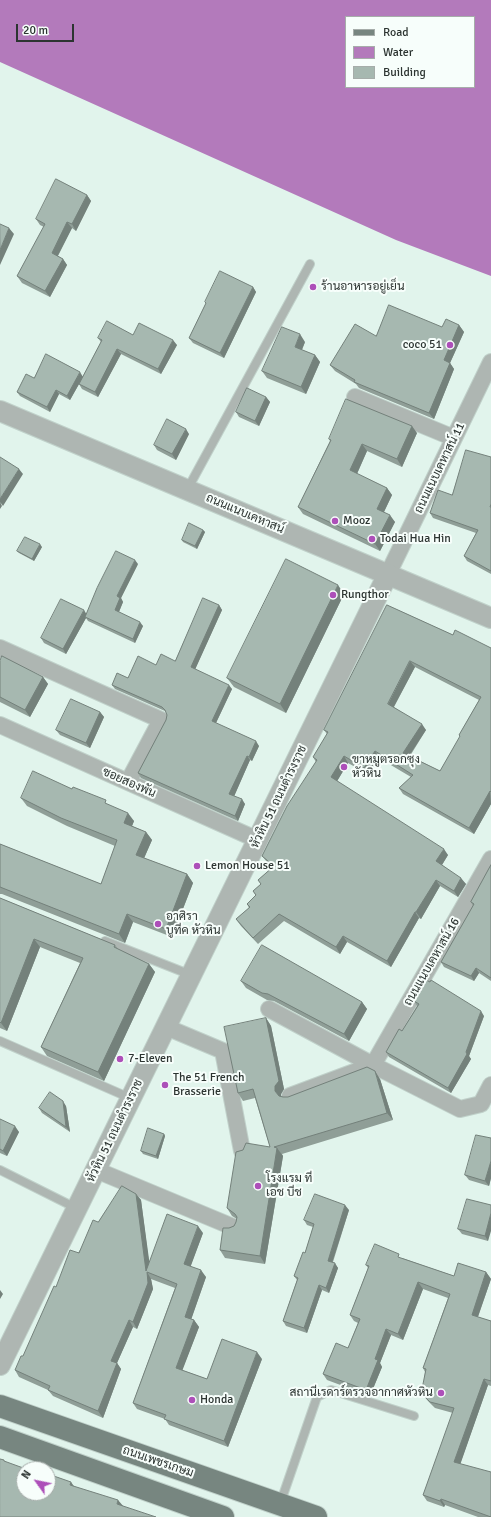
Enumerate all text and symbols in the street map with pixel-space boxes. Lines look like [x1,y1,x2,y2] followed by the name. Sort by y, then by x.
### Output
[18,16,76,42] scale bar
[345,16,475,88] legend
[23,23,48,38] text: 20 m
[383,25,409,40] text: Road
[383,45,413,60] text: Water
[383,65,426,80] text: Building
[321,280,405,294] place label: ร้านอาหารอยู่เย็น
[308,282,318,292] marker: ร้านอาหารอยู่เย็น
[403,338,442,352] place label: coco 51
[445,340,455,350] marker: coco 51
[412,420,468,516] street label: ถนนแนบเคหาสน์ 11
[204,491,286,537] street label: ถนนแนบเคหาสน์
[343,514,370,528] place label: Mooz
[330,516,340,526] marker: Mooz
[380,532,451,546] place label: Todai Hua Hin
[367,534,377,544] marker: Todai Hua Hin
[341,588,389,602] place label: Rungthor
[328,590,338,600] marker: Rungthor
[248,743,310,851] street label: หัวหิน 51 ถนนดำรงราช
[352,753,420,781] place label: ขาหมูตรอกซุง หัวหิน
[339,762,349,772] marker: ขาหมูตรอกซุง หัวหิน
[100,765,158,801] street label: ซอยสองพัน
[205,859,290,873] place label: Lemon House 51
[192,861,202,871] marker: Lemon House 51
[166,910,221,938] place label: อาศิรา บูทีค หัวหิน
[401,915,463,1009] street label: ถนนแนบเคหาสน์ 16
[153,919,163,929] marker: อาศิรา บูทีค หัวหิน
[128,1052,173,1066] place label: 7-Eleven
[115,1054,125,1064] marker: 7-Eleven
[173,1071,245,1099] place label: The 51 French Brasserie
[84,1077,146,1185] street label: หัวหิน 51 ถนนดำรงราช
[160,1080,170,1090] marker: The 51 French Brasserie
[266,1172,312,1200] place label: โรงแรม ที เอช บีช
[253,1181,263,1191] marker: โรงแรม ที เอช บีช
[290,1386,433,1400] place label: สถานีเรดาร์ตรวจอากาศหัวหิน
[436,1388,446,1398] marker: สถานีเรดาร์ตรวจอากาศหัวหิน
[200,1393,233,1407] place label: Honda
[187,1395,197,1405] marker: Honda
[121,1443,195,1481] street label: ถนนเพชรเกษม
[16,1461,56,1501] north arrow
[19,1468,34,1481] text: N

